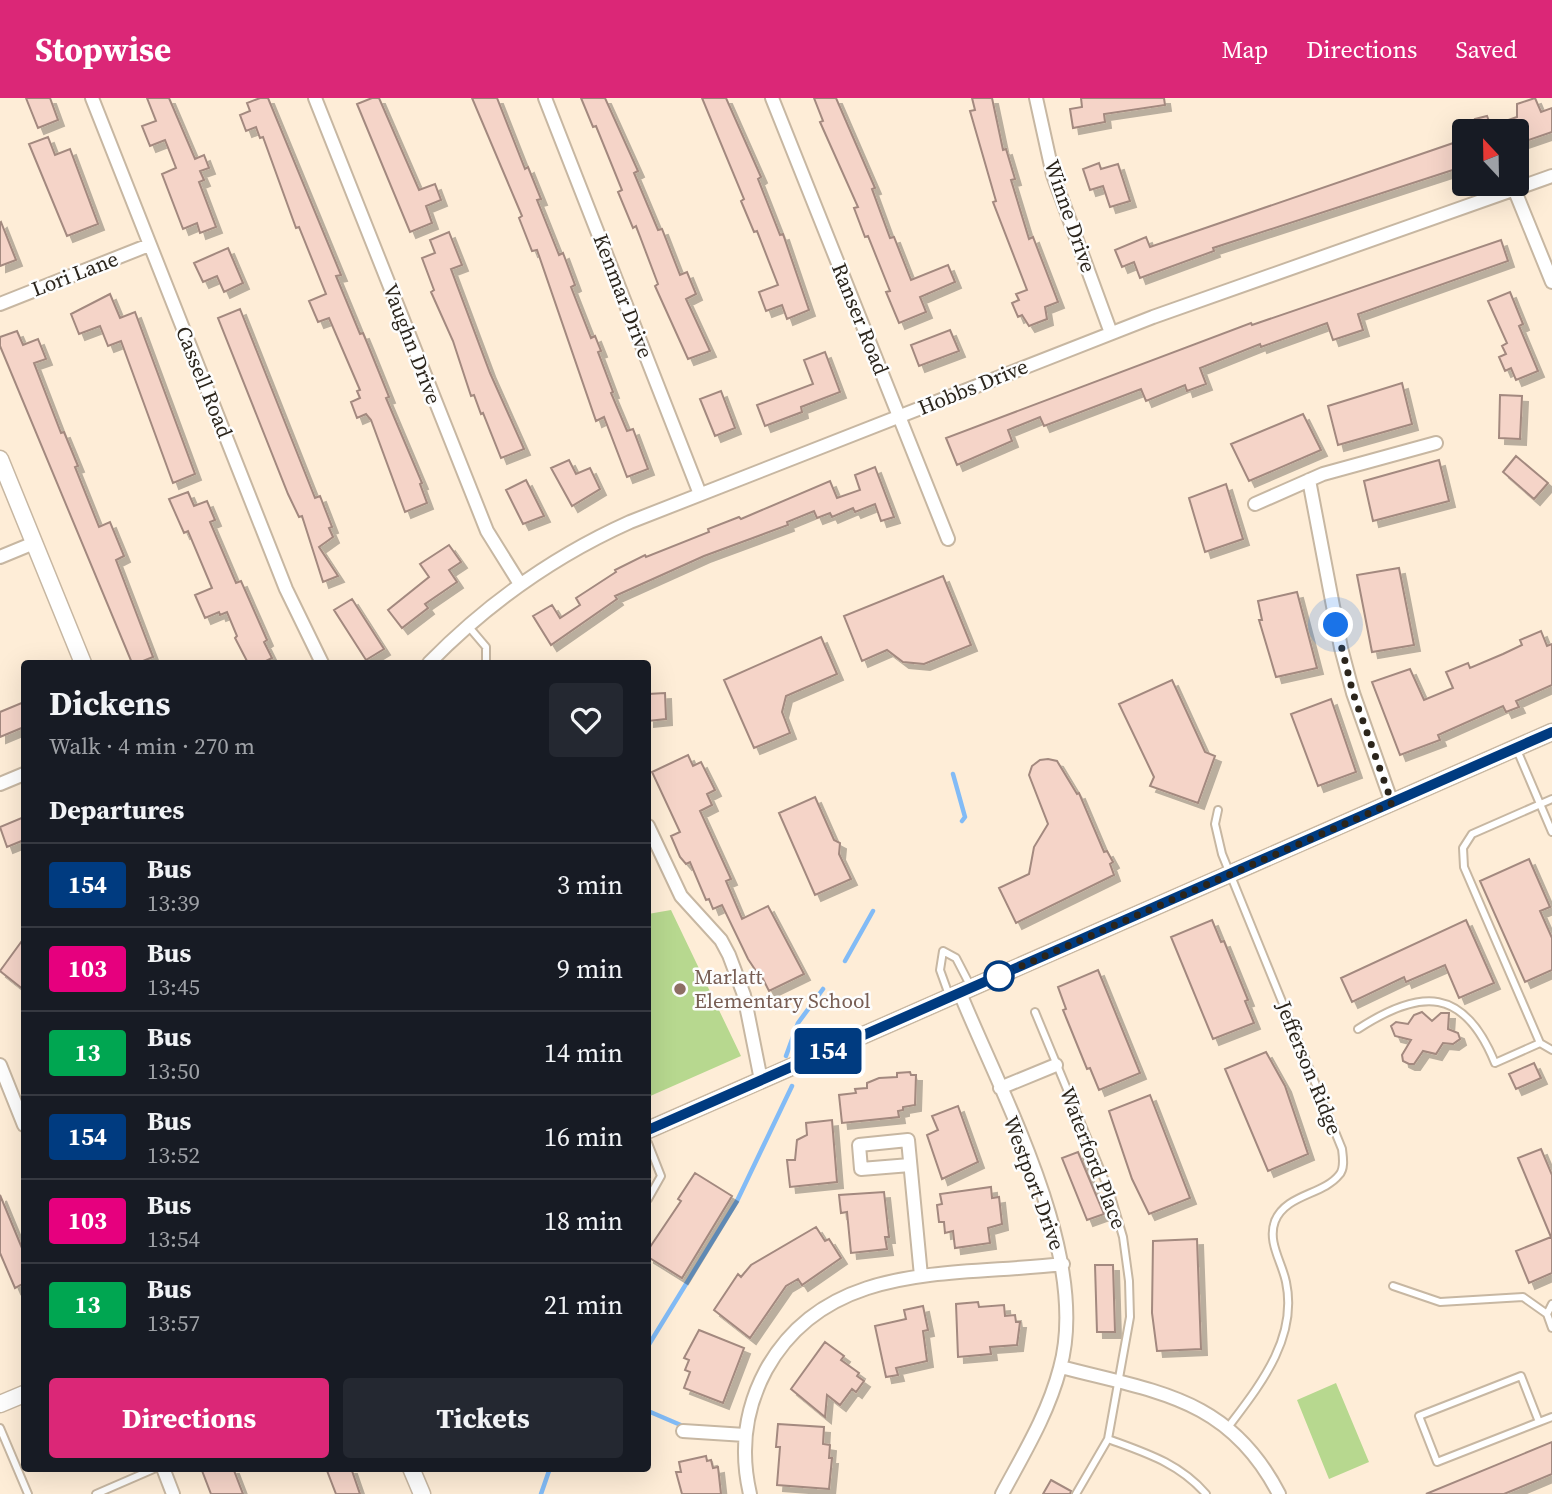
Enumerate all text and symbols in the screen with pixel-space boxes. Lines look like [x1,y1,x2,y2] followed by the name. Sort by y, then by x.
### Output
[35,27,171,72] text: Stopwise
[1221,33,1268,66] text: Map
[1306,33,1417,66] text: Directions
[1455,33,1517,66] text: Saved
[1452,119,1530,196] north arrow
[1452,119,1529,196] map controls
[1038,155,1103,276] street label: Winne Drive
[586,230,660,362] street label: Kenmar Drive
[27,244,122,303] street label: Lori Lane
[825,259,896,379] street label: Ranser Road
[376,279,449,408] street label: Vaughn Drive
[169,322,240,442] street label: Cassell Road
[914,351,1032,422] street label: Hobbs Drive
[1318,607,1353,642] your location
[49,681,170,726] text: Dickens
[549,683,623,757] button: heart
[49,730,255,762] text: Walk · 4 min · 270 m
[49,792,184,828] text: Departures
[147,851,191,887] text: Bus
[557,867,623,903] text: 3 min
[68,868,107,901] text: 154
[147,887,200,919] text: 13:39
[147,935,191,971] text: Bus
[557,951,623,987] text: 9 min
[68,952,107,985] text: 103
[984,961,1014,991] unlabelled marker
[694,962,871,1015] place label: Marlatt Elementary School
[147,971,200,1003] text: 13:45
[672,981,688,997] marker: Marlatt Elementary School
[1269,996,1350,1139] street label: Jefferson Ridge
[147,1019,191,1055] text: Bus
[788,1028,868,1074] line badge: 154
[808,1034,848,1067] text: 154
[544,1035,623,1071] text: 14 min
[74,1036,101,1069] text: 13
[147,1055,200,1087] text: 13:50
[1053,1083,1134,1233] street label: Waterford Place
[147,1103,191,1139] text: Bus
[997,1112,1072,1254] street label: Westport Drive
[544,1119,623,1155] text: 16 min
[68,1120,107,1153] text: 154
[147,1139,200,1171] text: 13:52
[147,1187,191,1223] text: Bus
[544,1203,623,1239] text: 18 min
[68,1204,107,1237] text: 103
[147,1223,200,1255] text: 13:54
[147,1271,191,1307] text: Bus
[544,1287,623,1323] text: 21 min
[74,1288,101,1321] text: 13
[147,1307,200,1339] text: 13:57
[49,1378,329,1458] button: Directions
[343,1378,623,1458] button: Tickets

